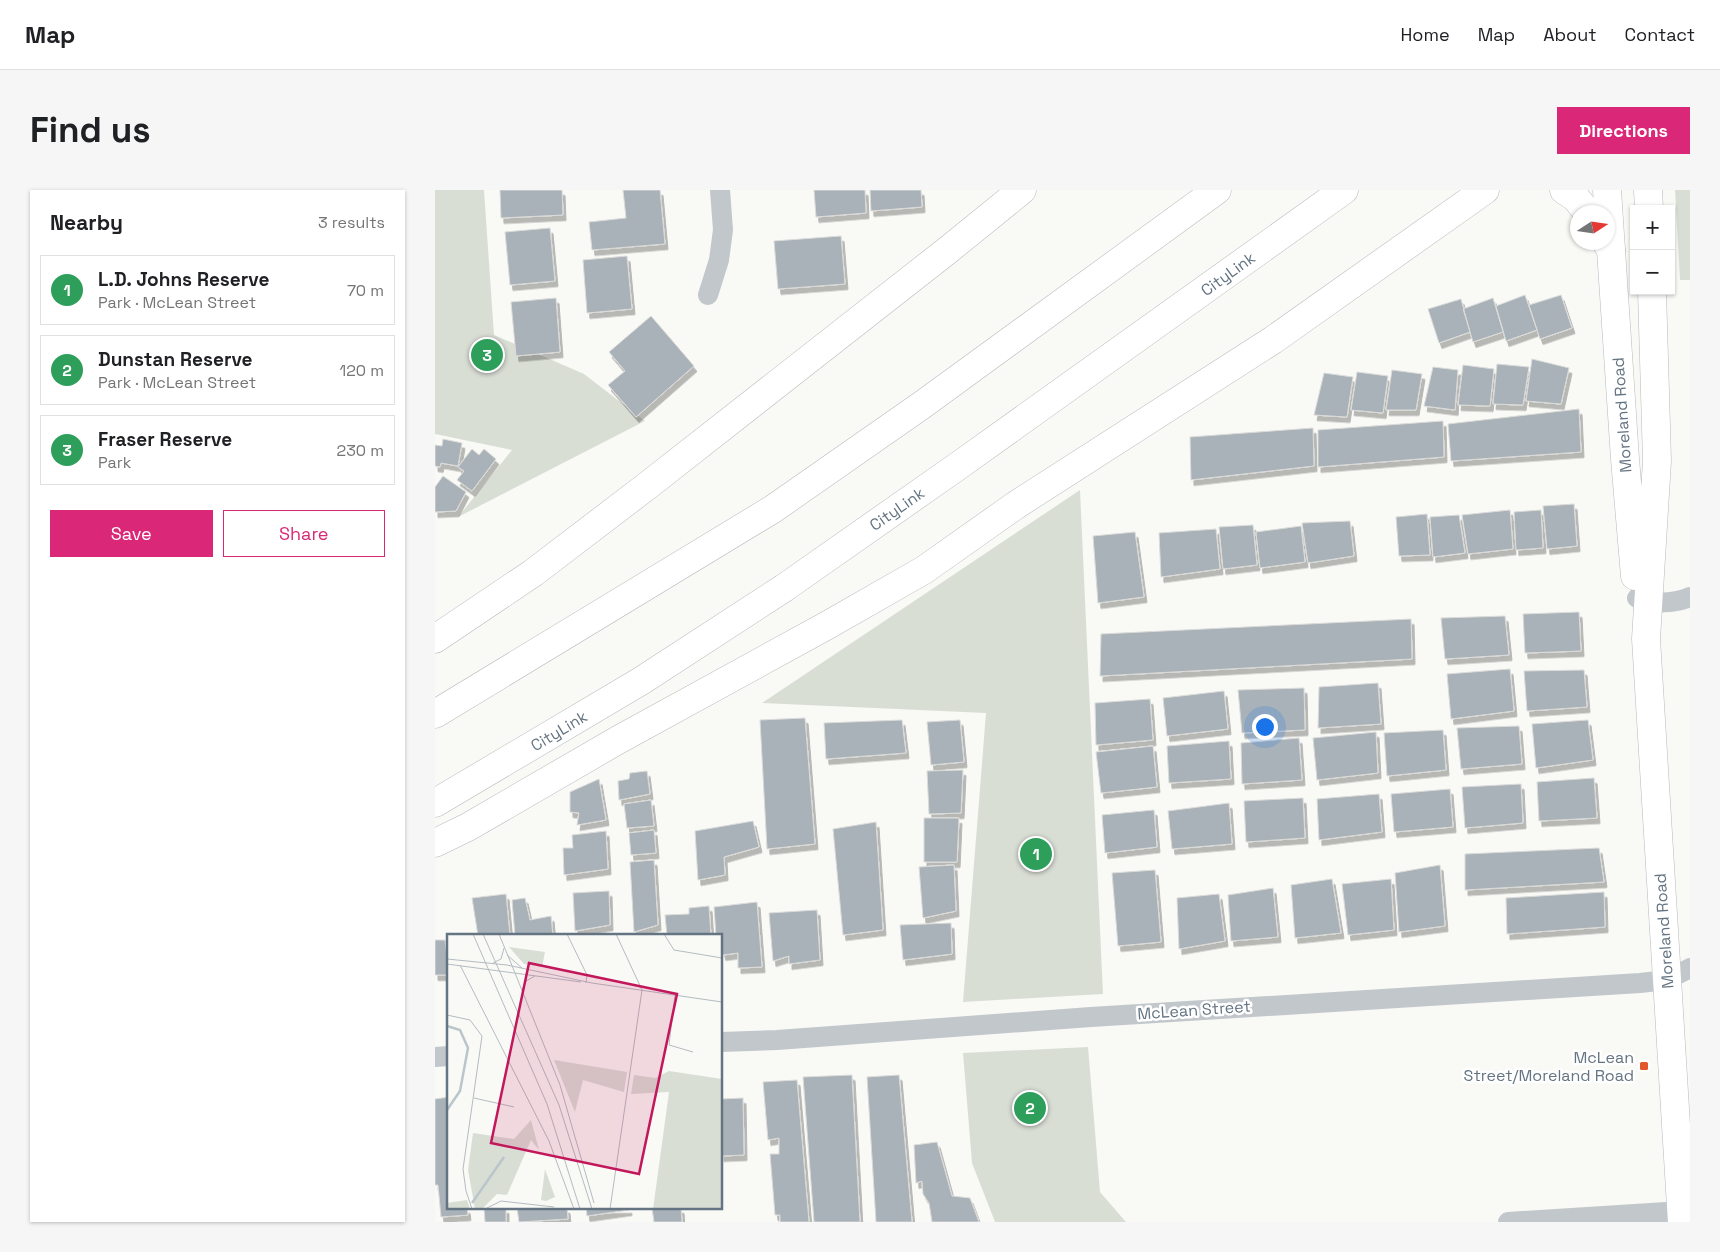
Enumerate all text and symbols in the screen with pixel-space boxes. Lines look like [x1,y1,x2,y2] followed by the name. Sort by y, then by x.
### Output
[25,19,75,50] text: Map
[1401,23,1450,46] text: Home
[1478,23,1515,46] text: Map
[1543,23,1597,46] text: About
[1625,23,1695,46] text: Contact
[1557,107,1690,154] button: Directions
[30,108,151,152] text: Find us
[1570,205,1615,250] north arrow
[1630,205,1675,295] map controls
[1630,205,1675,250] button: +
[50,209,123,236] text: Nearby
[318,212,385,233] text: 3 results
[1197,247,1260,301] street label: CityLink
[1630,250,1675,295] button: −
[98,267,269,292] text: L.D. Johns Reserve
[63,280,71,301] text: 1
[347,280,384,301] text: 70 m
[98,292,256,313] text: Park · McLean Street
[471,336,503,374] pin: 3
[98,347,253,372] text: Dunstan Reserve
[1607,357,1637,473] street label: Moreland Road
[62,360,72,381] text: 2
[340,360,384,381] text: 120 m
[98,372,256,393] text: Park · McLean Street
[98,427,232,452] text: Fraser Reserve
[62,440,72,461] text: 3
[337,440,384,461] text: 230 m
[98,452,131,473] text: Park
[865,482,929,536] street label: CityLink
[50,510,213,557] button: Save
[223,510,385,557] button: Share
[527,706,591,756] street label: CityLink
[1252,714,1278,740] your location
[1020,835,1052,873] pin: 1
[1649,873,1679,989] street label: Moreland Road
[447,934,723,1210] inset map
[1137,996,1251,1024] street label: McLean Street
[1464,1047,1634,1086] place label: McLean Street/Moreland Road
[1638,1060,1650,1072] marker: McLean Street/Moreland Road
[1014,1089,1046,1127] pin: 2

